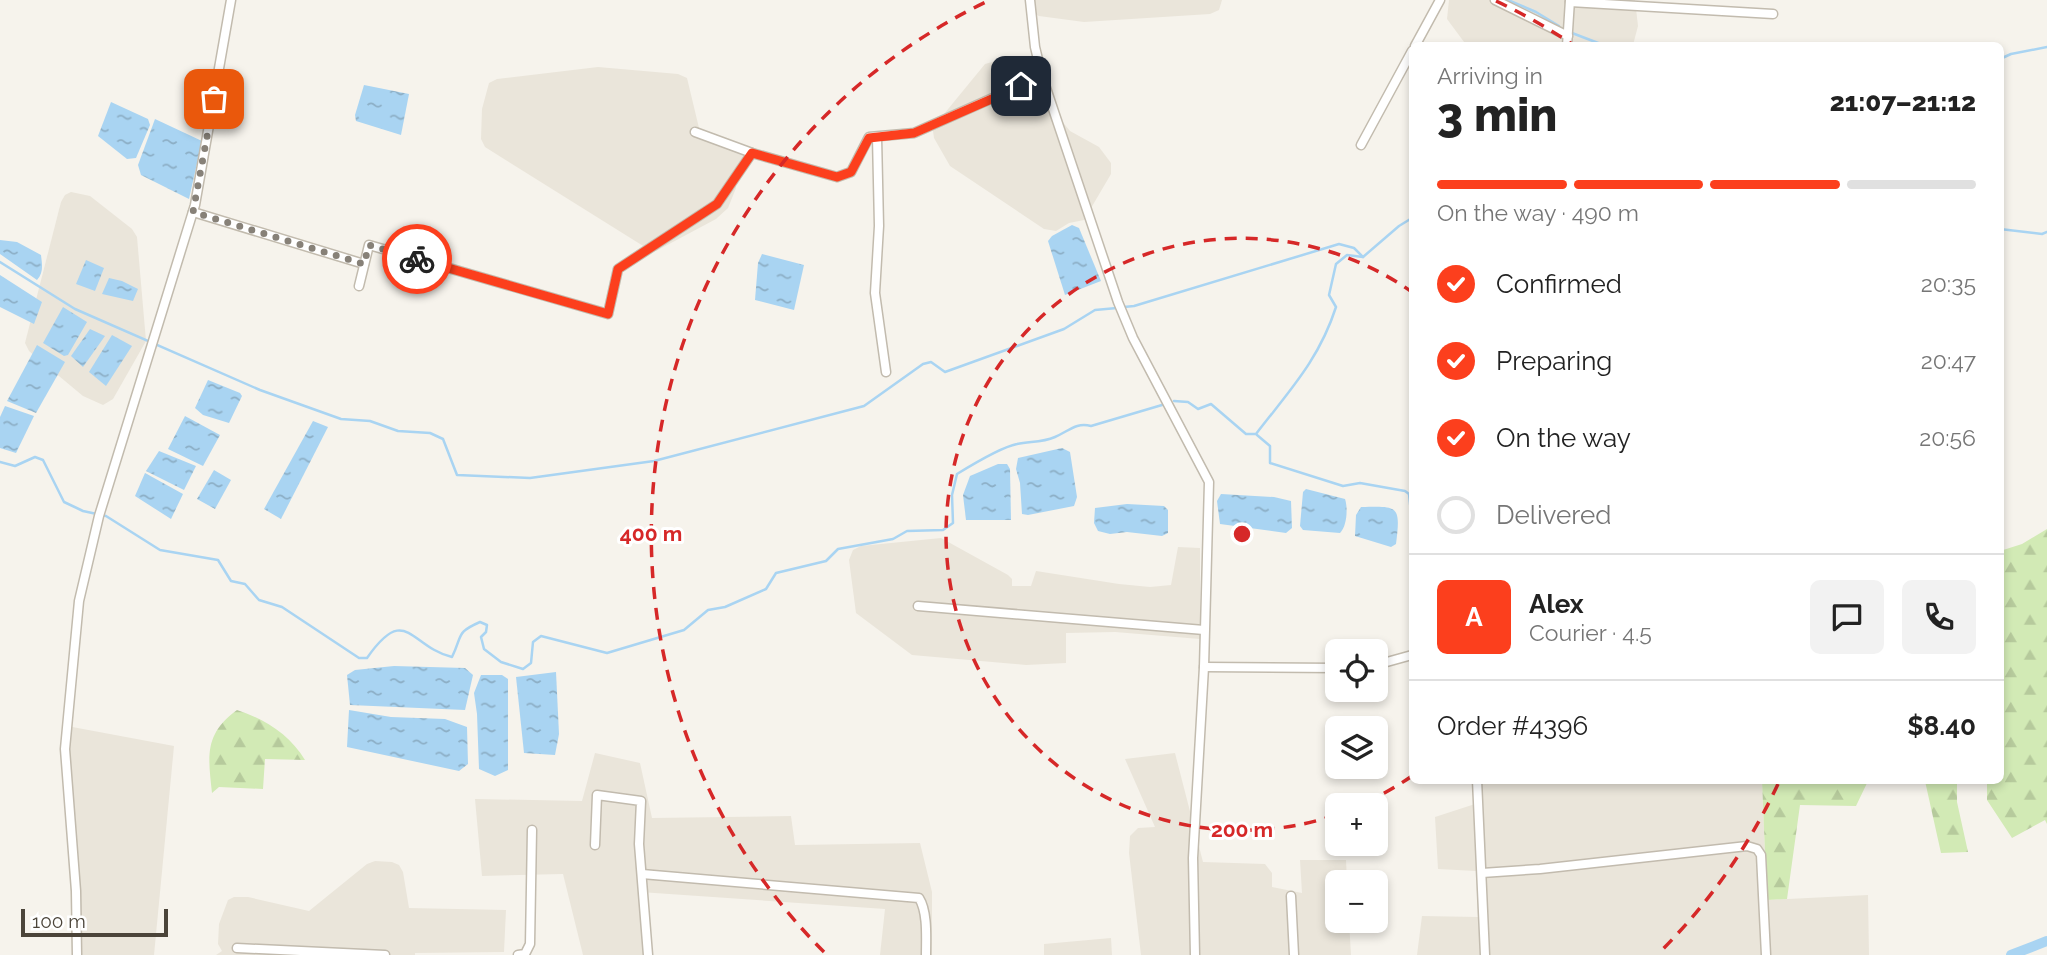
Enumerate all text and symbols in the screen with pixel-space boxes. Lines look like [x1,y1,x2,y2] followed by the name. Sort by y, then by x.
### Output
[991,56,1051,116] pin
[1437,62,1543,89] text: Arriving in
[1002,67,1040,105] icon: home
[184,69,244,129] pin
[195,80,233,118] icon: bag
[1830,87,1976,117] text: 21:07–21:12
[1437,88,1557,142] text: 3 min
[1437,199,1639,226] text: On the way · 490 m
[382,224,452,294] courier
[398,240,436,278] icon: bike
[1437,265,1475,303] icon: check
[1496,269,1622,299] text: Confirmed
[1921,270,1976,297] text: 20:35
[1437,342,1475,380] icon: check
[1496,346,1612,376] text: Preparing
[1921,347,1976,374] text: 20:47
[1437,419,1475,457] icon: check
[1496,423,1631,453] text: On the way
[1919,424,1976,451] text: 20:56
[1496,500,1611,530] text: Delivered
[620,521,682,546] text: 400 m
[1230,522,1254,546] centre of rings
[1810,580,1884,654] button: chat
[1902,580,1976,654] button: phone
[1529,589,1584,619] text: Alex
[1465,602,1483,632] text: A
[1529,619,1652,646] text: Courier · 4.5
[1325,639,1388,933] map controls
[1325,639,1388,702] button: locate
[1437,711,1588,741] text: Order #4396
[1907,711,1976,741] text: $8.40
[1325,716,1388,779] button: layers
[1325,793,1388,856] button: +
[1211,817,1273,842] text: 200 m
[1325,870,1388,933] button: −
[21,906,168,938] scale bar
[32,910,86,932] text: 100 m

